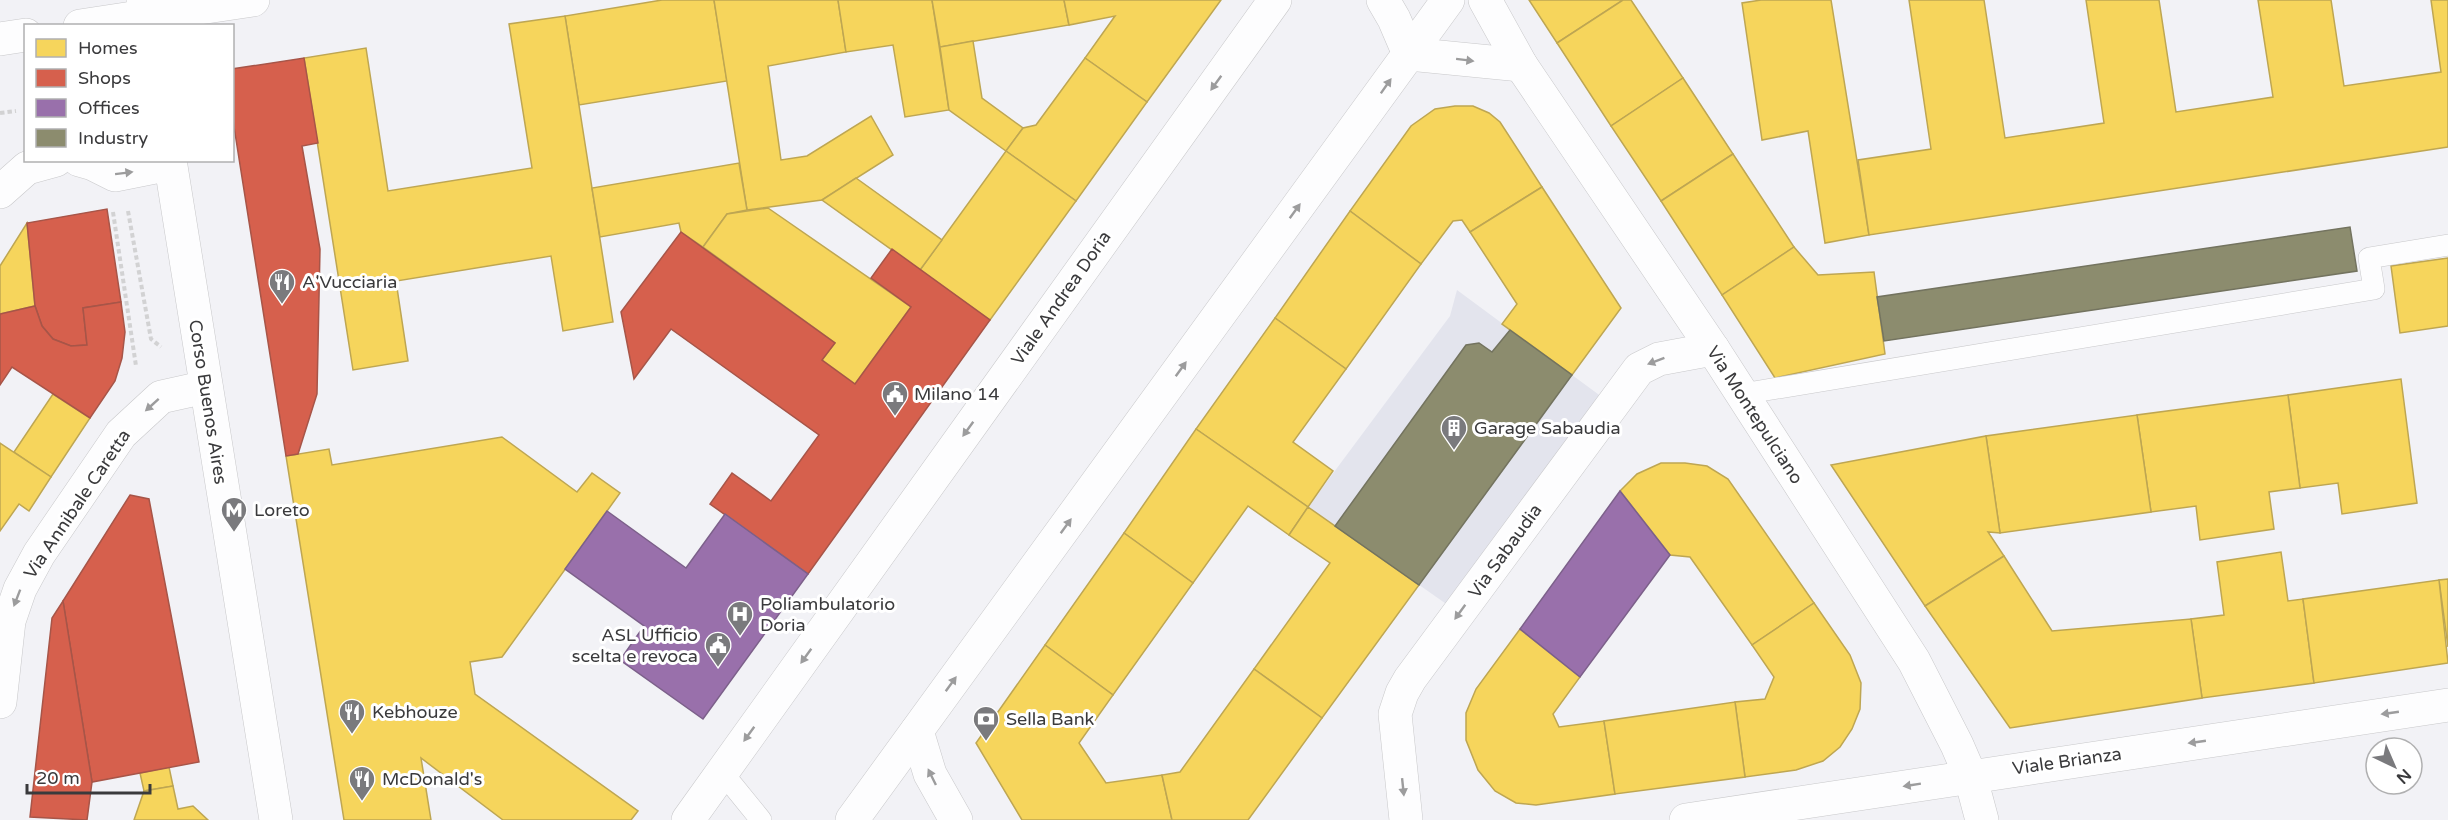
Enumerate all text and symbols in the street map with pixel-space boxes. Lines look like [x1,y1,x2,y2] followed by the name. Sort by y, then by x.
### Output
[24,24,234,162] legend
[78,37,138,59] text: Homes
[1456,55,1475,64] one-way arrow
[78,67,131,89] text: Shops
[1210,74,1222,90] one-way arrow
[1380,78,1392,94] one-way arrow
[78,97,140,119] text: Offices
[78,127,149,149] text: Industry
[114,168,133,178] one-way arrow
[1289,204,1301,219] one-way arrow
[1006,227,1116,369] street label: Viale Andrea Doria
[267,267,297,305] restaurant icon: A'Vucciaria
[302,271,397,293] place label: A'Vucciaria
[184,318,232,486] street label: Corso Buenos Aires
[1702,342,1808,488] street label: Via Montepulciano
[1647,357,1665,367] one-way arrow
[1174,361,1186,376] one-way arrow
[880,379,910,417] public building icon: Milano 14
[914,383,999,405] place label: Milano 14
[145,398,160,411] one-way arrow
[1439,413,1469,451] building icon: Garage Sabaudia
[1474,417,1621,439] place label: Garage Sabaudia
[962,421,974,437] one-way arrow
[19,425,135,583] street label: Via Annibale Caretta
[219,495,249,533] metro station icon: Loreto
[254,499,310,521] place label: Loreto
[1463,500,1547,602] street label: Via Sabaudia
[1060,519,1072,535] one-way arrow
[11,589,21,607] one-way arrow
[760,593,895,636] place label: Poliambulatorio Doria
[725,599,755,637] hospital icon: Poliambulatorio Doria
[1454,604,1466,620] one-way arrow
[572,624,698,667] place label: ASL Ufficio scelta e revoca
[703,630,733,668] public building icon: ASL Ufficio scelta e revoca
[800,648,812,664] one-way arrow
[945,677,957,693] one-way arrow
[337,697,367,735] restaurant icon: Kebhouze
[372,701,458,723] place label: Kebhouze
[971,704,1001,742] bank icon: Sella Bank
[1006,708,1095,730] place label: Sella Bank
[2381,709,2400,718] one-way arrow
[744,727,756,742] one-way arrow
[2364,736,2424,796] north arrow
[2188,737,2207,746] one-way arrow
[2011,742,2123,780] street label: Viale Brianza
[27,757,150,795] scale bar
[347,764,377,802] restaurant icon: McDonald's
[2392,764,2415,788] text: N
[36,767,80,789] text: 20 m
[382,768,482,790] place label: McDonald's
[928,769,937,786] one-way arrow
[1398,777,1408,796] one-way arrow
[1903,780,1922,789] one-way arrow

